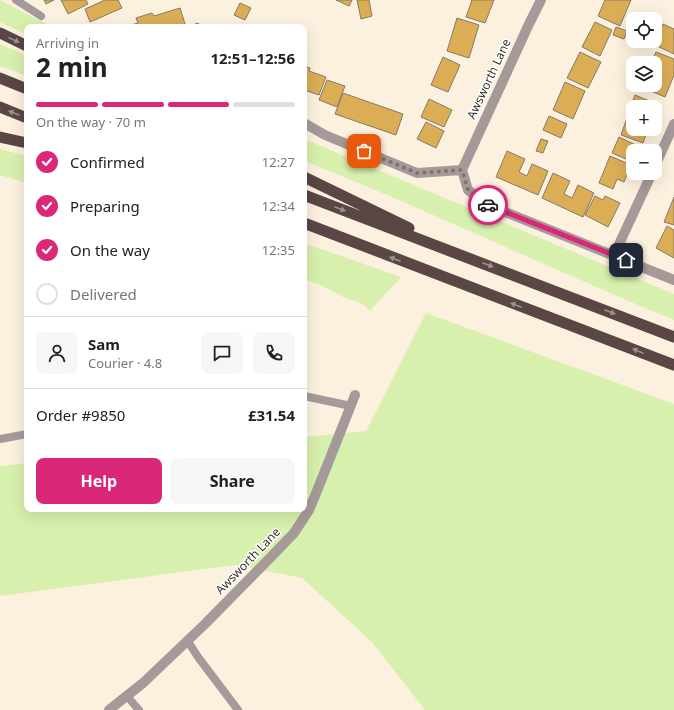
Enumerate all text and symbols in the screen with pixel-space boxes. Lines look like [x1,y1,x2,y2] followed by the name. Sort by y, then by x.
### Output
[626,12,662,180] map controls
[626,12,662,48] button: locate
[36,34,99,52] text: Arriving in
[463,36,515,122] street label: Awsworth Lane
[8,37,19,43] one-way arrow
[210,48,295,68] text: 12:51–12:56
[36,49,108,85] text: 2 min
[626,56,662,92] button: layers
[626,100,662,136] button: +
[7,109,19,115] one-way arrow
[36,113,146,131] text: On the way · 70 m
[347,134,381,168] pin
[353,140,375,162] icon: bag
[626,144,662,180] button: −
[36,151,58,173] icon: check
[70,152,145,172] text: Confirmed
[262,153,295,171] text: 12:27
[468,185,508,225] courier
[477,194,499,216] icon: car
[36,195,58,217] icon: check
[70,196,140,216] text: Preparing
[262,197,295,215] text: 12:34
[335,207,347,213] one-way arrow
[36,239,58,261] icon: check
[70,240,150,260] text: On the way
[262,241,295,259] text: 12:35
[609,243,643,277] pin
[615,249,637,271] icon: home
[388,255,400,261] one-way arrow
[483,263,495,269] one-way arrow
[70,284,137,304] text: Delivered
[510,302,522,308] one-way arrow
[604,309,616,315] one-way arrow
[36,332,78,374] button: person
[201,332,243,374] button: chat
[253,332,295,374] button: phone
[88,334,120,354] text: Sam
[632,348,643,354] one-way arrow
[88,354,162,372] text: Courier · 4.8
[36,405,125,425] text: Order #9850
[248,405,295,425] text: £31.54
[36,458,162,504] button: Help
[170,458,295,504] button: Share
[211,523,284,598] street label: Awsworth Lane

